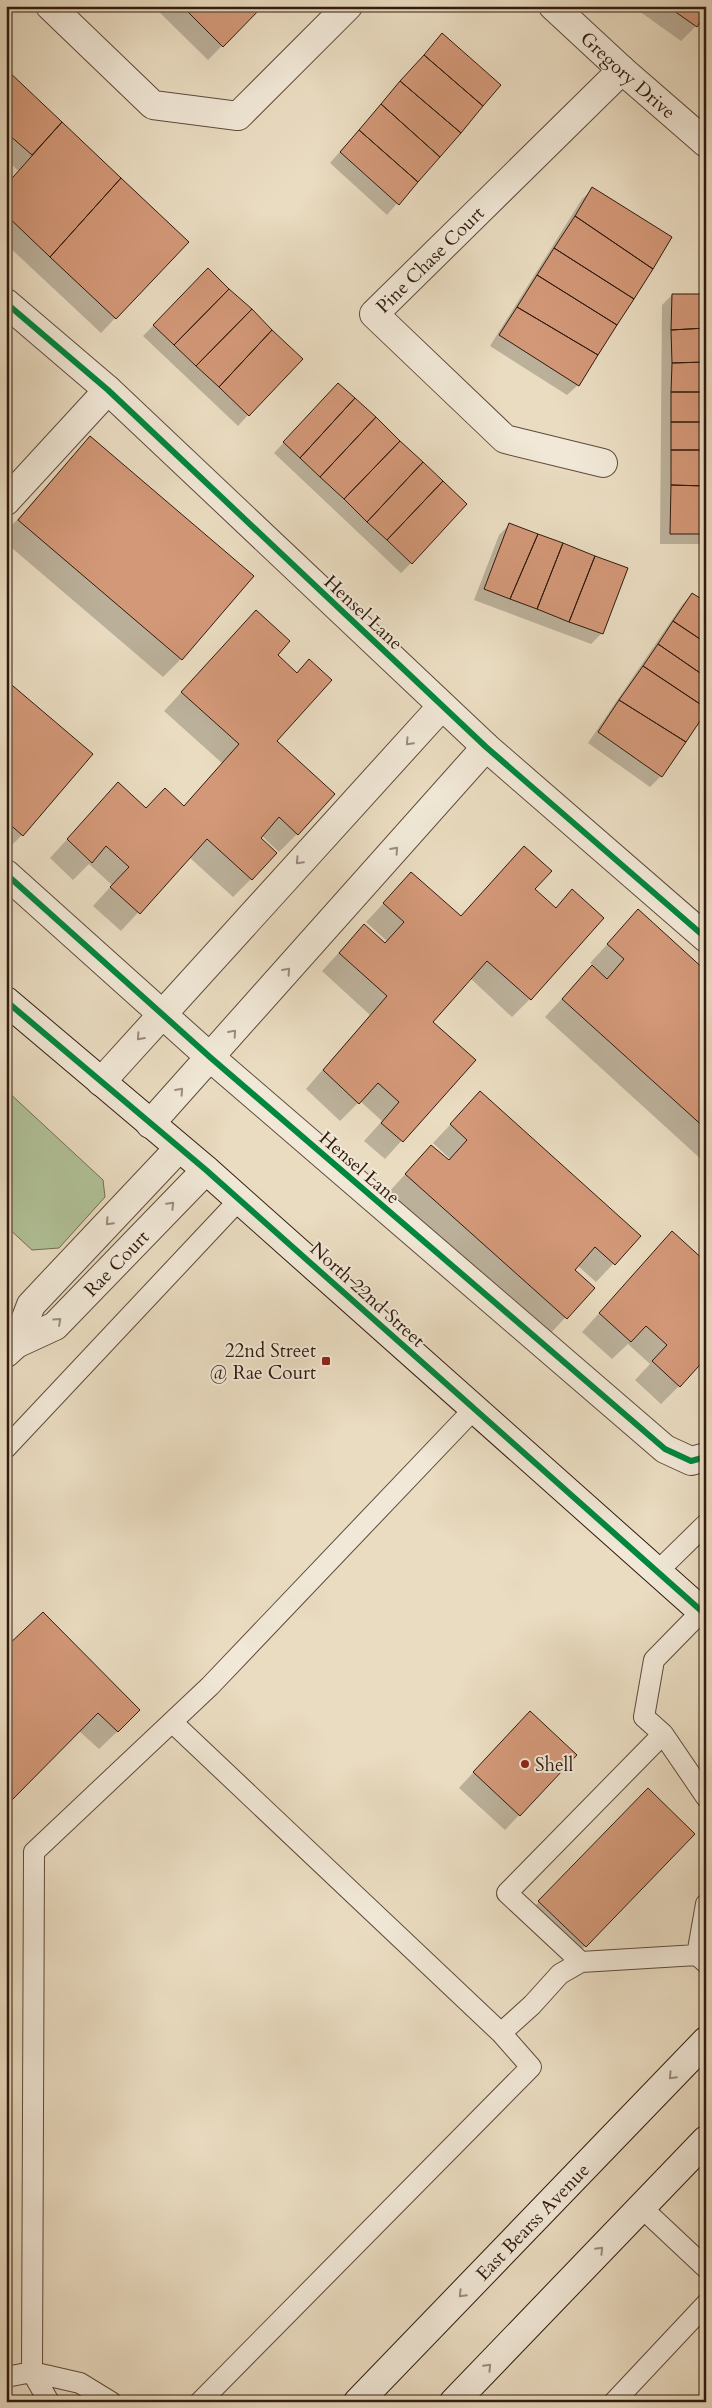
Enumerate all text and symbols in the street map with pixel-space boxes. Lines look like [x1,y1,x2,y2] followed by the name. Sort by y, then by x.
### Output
[574,26,681,125] street label: Gregory Drive
[370,201,490,319] street label: Pine Chase Court
[318,569,409,656] street label: Hensel Lane
[406,736,415,745] one-way arrow
[389,846,398,855] one-way arrow
[296,856,305,865] one-way arrow
[281,968,290,977] one-way arrow
[227,1029,236,1038] one-way arrow
[137,1031,146,1040] one-way arrow
[174,1087,183,1096] one-way arrow
[313,1125,405,1210] street label: Hensel Lane
[166,1202,175,1211] one-way arrow
[106,1216,115,1225] one-way arrow
[78,1225,155,1303] street label: Rae Court
[304,1236,430,1353] street label: North 22nd Street
[53,1318,62,1327] one-way arrow
[209,1338,316,1386] place label: 22nd Street @ Rae Court
[320,1355,332,1367] marker: 22nd Street @ Rae Court
[535,1752,573,1778] place label: Shell
[519,1758,531,1770] marker: Shell
[669,2071,678,2080] one-way arrow
[470,2158,596,2286] street label: East Bearss Avenue
[594,2246,603,2255] one-way arrow
[459,2288,468,2297] one-way arrow
[482,2363,491,2372] one-way arrow

